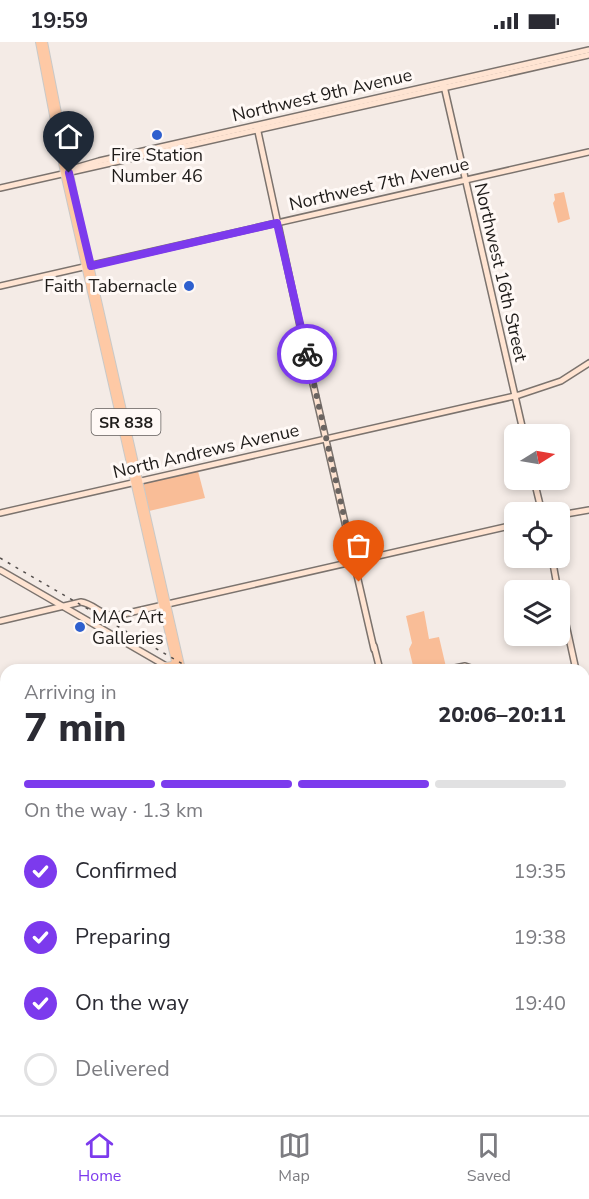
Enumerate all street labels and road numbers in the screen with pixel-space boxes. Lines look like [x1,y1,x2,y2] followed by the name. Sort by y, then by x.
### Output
[230,63,414,127] street label: Northwest 9th Avenue
[287,152,471,216] street label: Northwest 7th Avenue
[469,180,533,364] street label: Northwest 16th Street
[92,409,160,435] road number: SR 838
[110,418,302,484] street label: North Andrews Avenue

